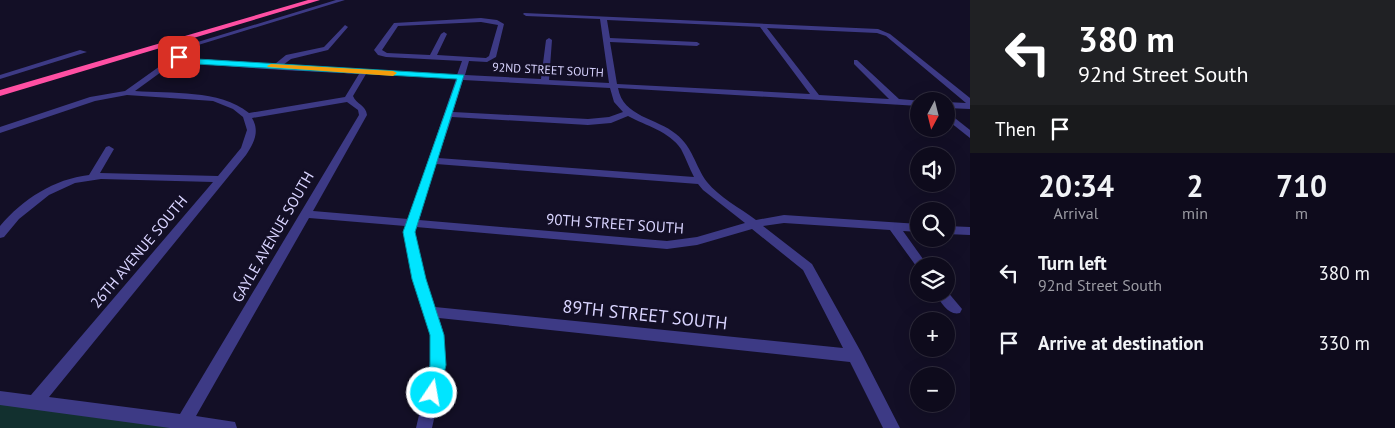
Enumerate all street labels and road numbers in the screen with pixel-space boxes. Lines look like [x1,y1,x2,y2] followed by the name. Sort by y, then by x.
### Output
[492,59,604,80] street label: 92ND STREET SOUTH
[227,168,318,305] street label: GAYLE AVENUE SOUTH
[86,191,191,312] street label: 26TH AVENUE SOUTH
[545,209,685,238] street label: 90TH STREET SOUTH
[561,294,729,335] street label: 89TH STREET SOUTH

